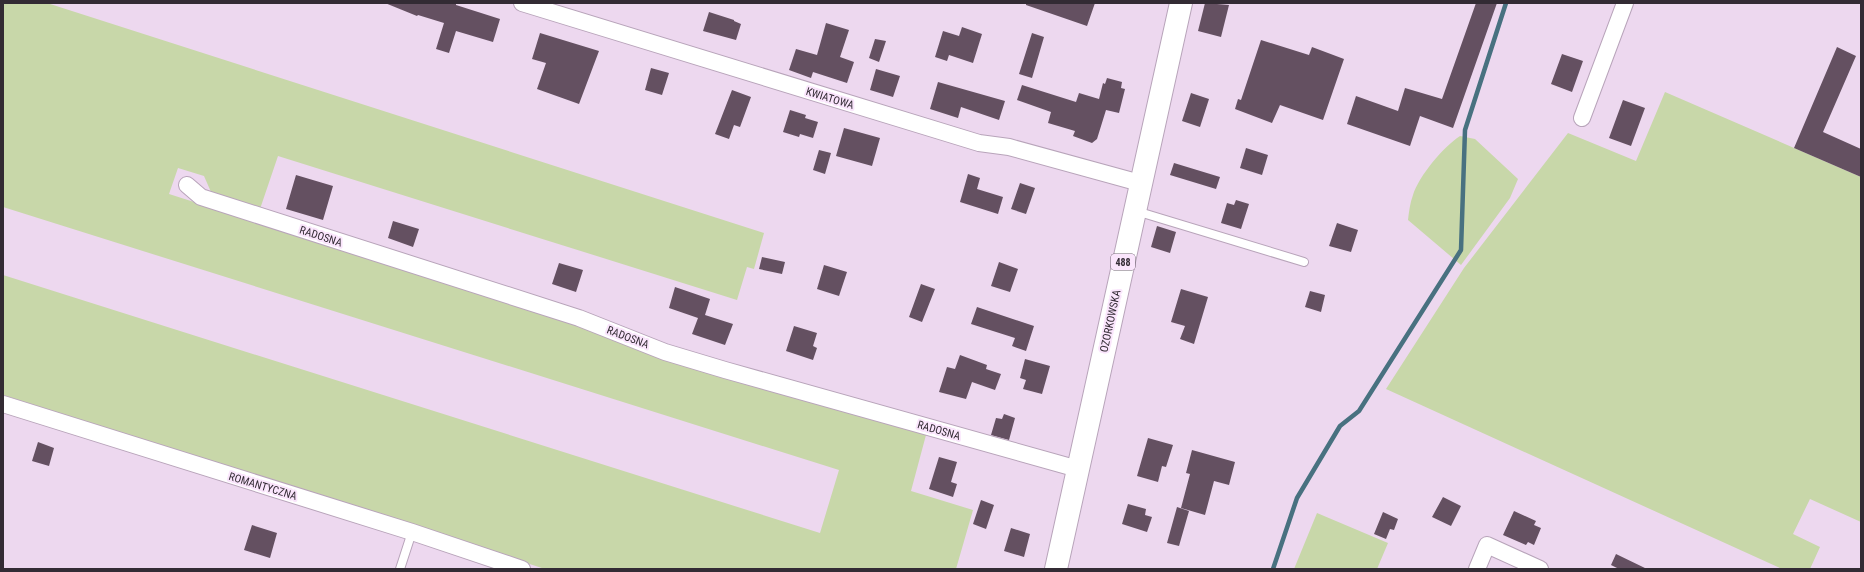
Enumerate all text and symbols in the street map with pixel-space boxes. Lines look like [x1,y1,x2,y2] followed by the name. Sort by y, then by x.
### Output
[804,85,856,112] street label: KWIATOWA
[298,223,344,250] street label: RADOSNA
[1111,254,1135,270] road number: 488
[1098,288,1124,353] street label: OZORKOWSKA
[605,324,651,352] street label: RADOSNA
[916,418,962,443] street label: RADOSNA
[227,470,299,503] street label: ROMANTYCZNA

